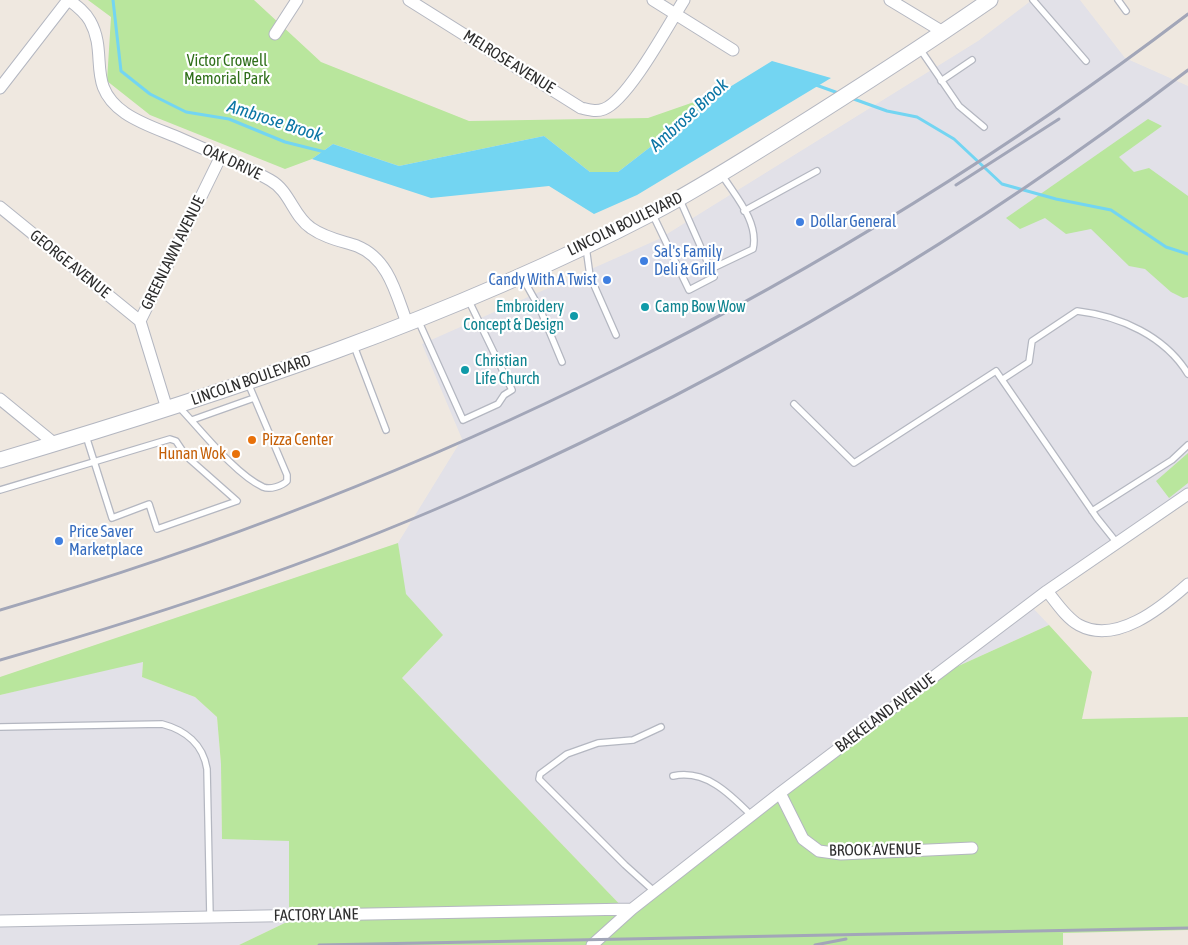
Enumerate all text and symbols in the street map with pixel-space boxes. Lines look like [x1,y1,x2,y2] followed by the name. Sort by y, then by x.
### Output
[460,26,558,98] street label: MELROSE AVENUE
[184,51,270,89] park label: Victor Crowell Memorial Park
[645,74,733,156] water label: Ambrose Brook
[225,95,325,147] water label: Ambrose Brook
[199,140,265,184] street label: OAK DRIVE
[564,188,686,260] street label: LINCOLN BOULEVARD
[137,193,209,313] street label: GREENLAWN AVENUE
[810,212,896,232] place label: Dollar General
[794,216,806,228] marker: Dollar General
[26,226,114,302] street label: GEORGE AVENUE
[654,242,722,280] place label: Sal's Family Deli & Grill
[638,255,650,267] marker: Sal's Family Deli & Grill
[488,270,597,290] place label: Candy With A Twist
[601,274,613,286] marker: Candy With A Twist
[463,297,564,335] place label: Embroidery Concept & Design
[655,297,746,317] place label: Camp Bow Wow
[639,301,651,313] marker: Camp Bow Wow
[568,310,580,322] marker: Embroidery Concept & Design
[189,351,313,409] street label: LINCOLN BOULEVARD
[475,351,540,389] place label: Christian Life Church
[459,364,471,376] marker: Christian Life Church
[262,430,333,450] place label: Pizza Center
[246,434,258,446] marker: Pizza Center
[158,444,226,464] place label: Hunan Wok
[230,448,242,460] marker: Hunan Wok
[69,522,143,560] place label: Price Saver Marketplace
[53,535,65,547] marker: Price Saver Marketplace
[832,669,938,757] street label: BAEKELAND AVENUE
[829,840,921,860] street label: BROOK AVENUE
[274,905,358,925] street label: FACTORY LANE

